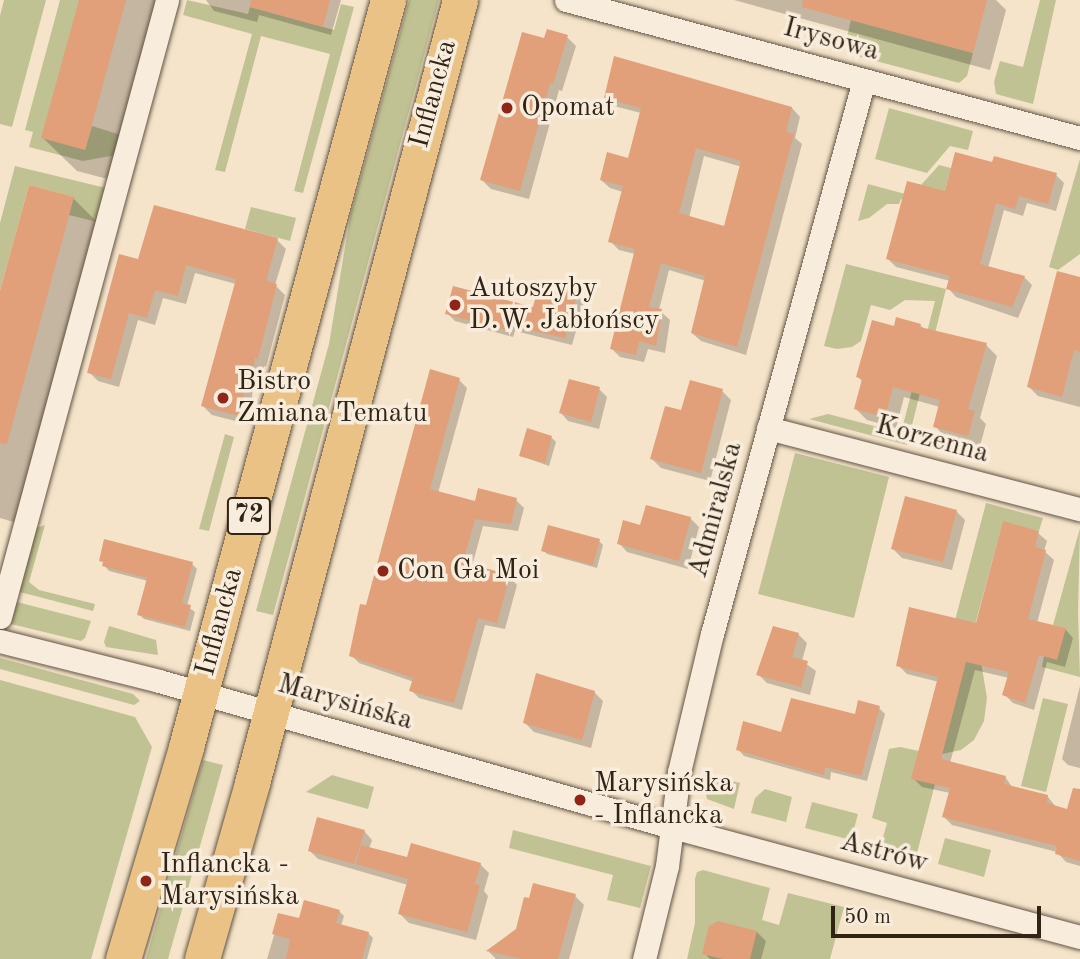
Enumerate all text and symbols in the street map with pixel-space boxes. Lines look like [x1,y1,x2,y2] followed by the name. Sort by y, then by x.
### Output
[780,11,882,69] street label: Irysowa
[403,36,465,152] street label: Inflancka
[521,91,615,125] place label: Opomat
[499,100,515,116] marker: Opomat
[469,272,659,338] place label: Autoszyby D.W. Jabłońscy
[447,297,463,313] marker: Autoszyby D.W. Jabłońscy
[237,365,427,431] place label: Bistro Zmiana Tematu
[215,390,231,406] marker: Bistro Zmiana Tematu
[872,409,992,471] street label: Korzenna
[682,438,750,582] street label: Admiralska
[226,494,272,538] road number: 72
[397,554,539,588] place label: Con Ga Moi
[375,563,391,579] marker: Con Ga Moi
[189,564,251,680] street label: Inflancka
[274,668,416,738] street label: Marysińska
[594,767,733,833] place label: Marysińska - Inflancka
[572,792,588,808] marker: Marysińska - Inflancka
[836,825,932,881] street label: Astrów
[160,848,299,914] place label: Inflancka - Marysińska
[138,873,154,889] marker: Inflancka - Marysińska
[835,892,1045,936] scale bar
[844,907,891,928] text: 50 m

